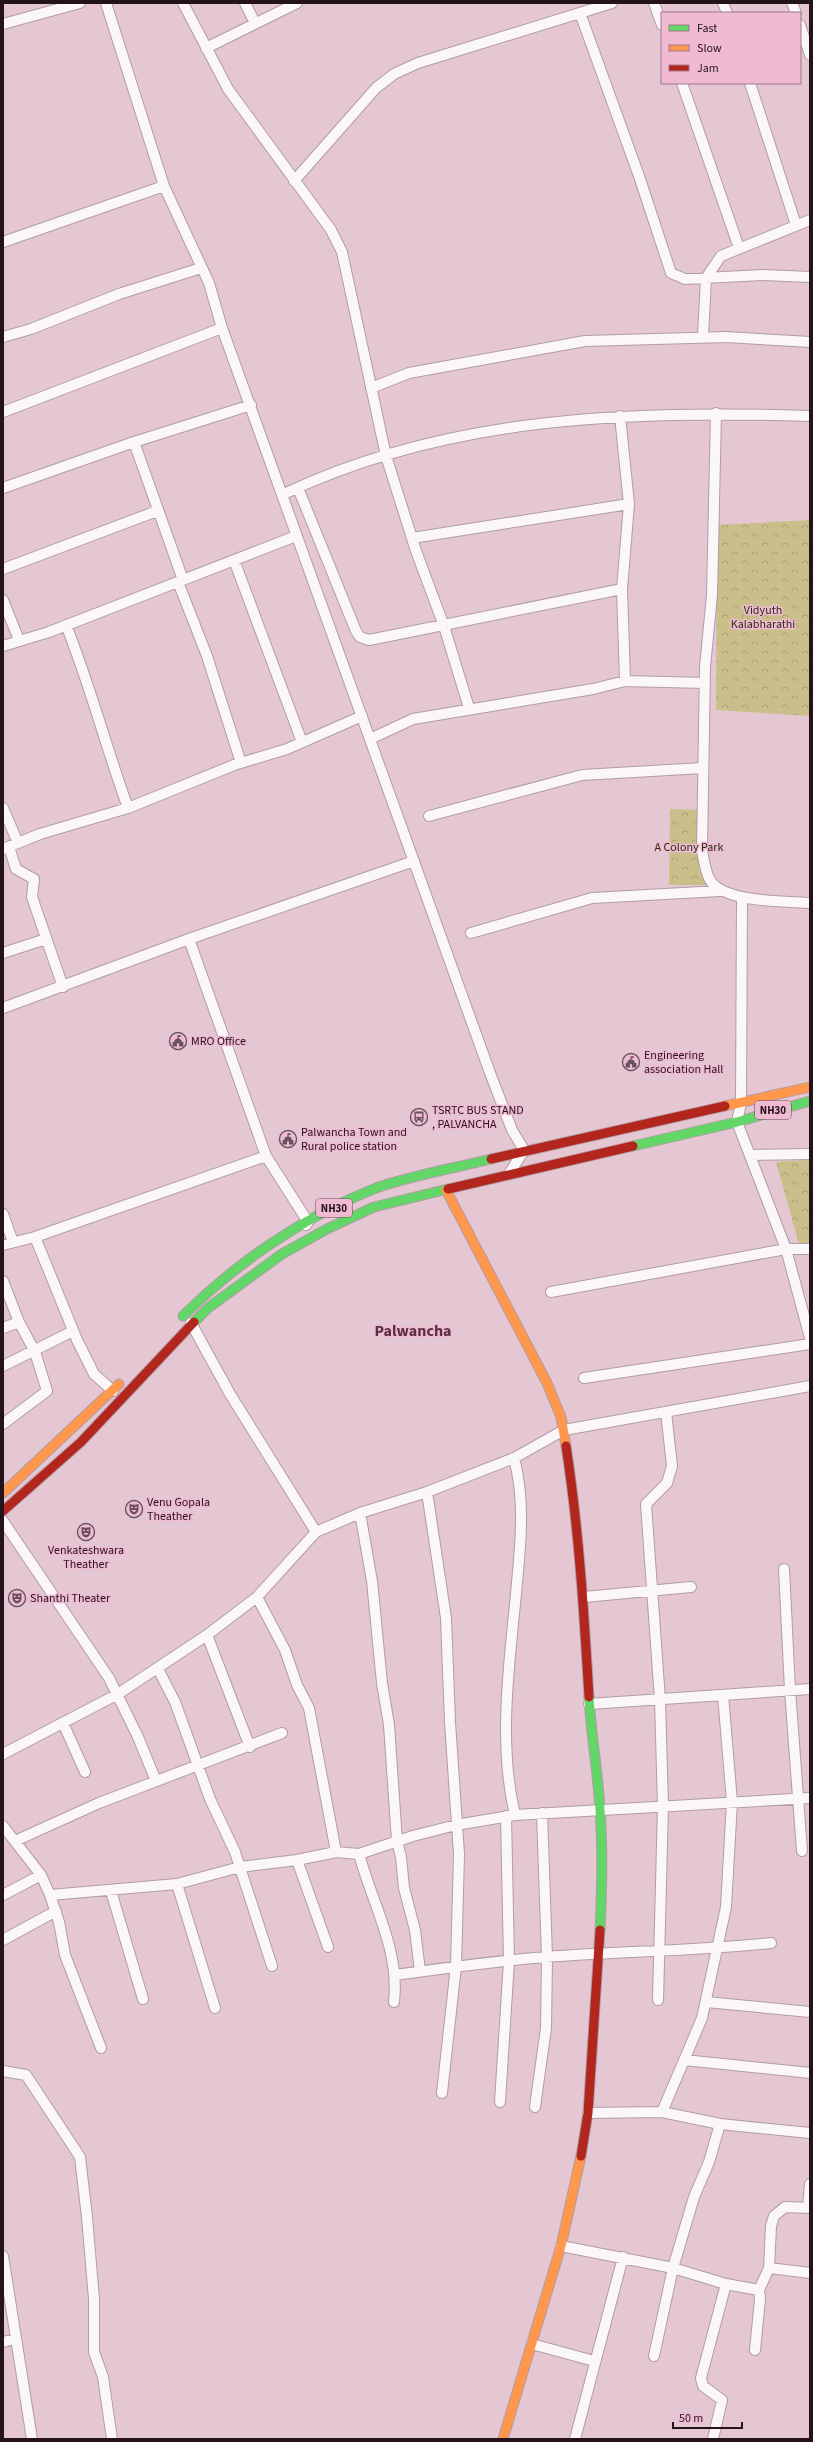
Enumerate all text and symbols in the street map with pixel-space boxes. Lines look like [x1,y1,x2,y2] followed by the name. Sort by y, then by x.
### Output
[661,12,801,84] legend
[697,20,717,37] text: Fast
[697,40,722,57] text: Slow
[697,60,719,77] text: Jam
[731,602,795,633] park label: Vidyuth Kalabharathi
[655,839,723,856] park label: A Colony Park
[168,1031,188,1051] public building icon: MRO Office
[191,1033,246,1050] place label: MRO Office
[644,1047,723,1078] place label: Engineering association Hall
[621,1052,641,1072] public building icon: Engineering association Hall
[755,1101,791,1119] road number: NH30
[432,1102,524,1133] place label: TSRTC BUS STAND , PALVANCHA
[409,1107,429,1127] bus stop icon: TSRTC BUS STAND , PALVANCHA
[301,1124,407,1155] place label: Palwancha Town and Rural police station
[278,1129,298,1149] public building icon: Palwancha Town and Rural police station
[316,1199,352,1217] road number: NH30
[375,1320,451,1342] district label: Palwancha
[147,1494,210,1525] place label: Venu Gopala Theather
[124,1499,144,1519] theatre icon: Venu Gopala Theather
[76,1522,96,1542] theatre icon: Venkateshwara Theather
[48,1542,124,1573] place label: Venkateshwara Theather
[7,1588,27,1608] theatre icon: Shanthi Theater
[30,1590,111,1607] place label: Shanthi Theater
[673,2404,742,2430] scale bar
[679,2410,703,2427] text: 50 m

